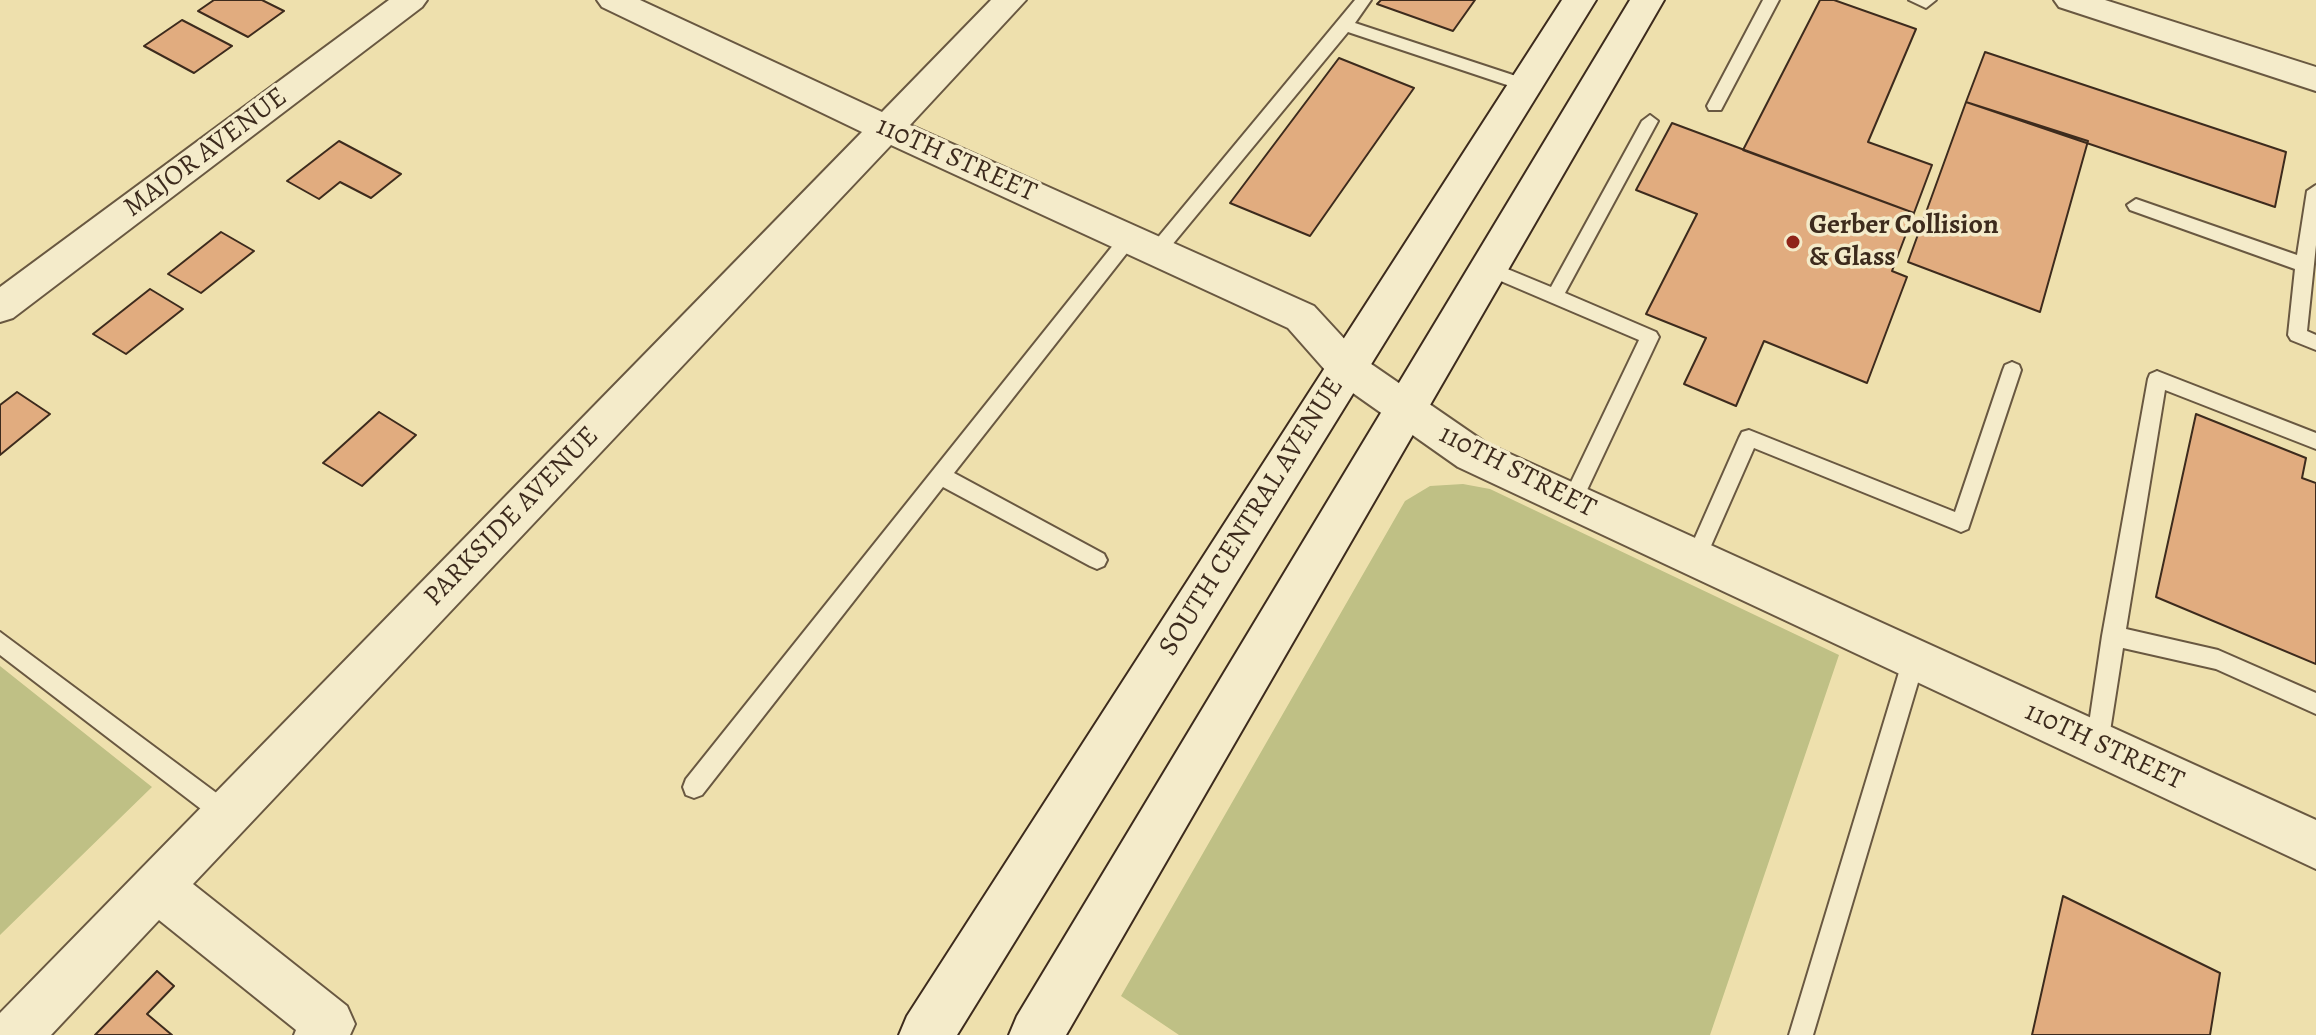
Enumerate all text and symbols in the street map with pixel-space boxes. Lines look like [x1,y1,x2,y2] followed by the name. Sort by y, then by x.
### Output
[118,81,294,225] street label: MAJOR AVENUE
[871,110,1041,210] street label: 110TH STREET
[1809,209,1999,275] place label: Gerber Collision & Glass
[1784,233,1802,251] marker: Gerber Collision & Glass
[1152,372,1352,662] street label: SOUTH CENTRAL AVENUE
[1433,418,1601,526] street label: 110TH STREET
[418,420,606,614] street label: PARKSIDE AVENUE
[2019,696,2189,798] street label: 110TH STREET

